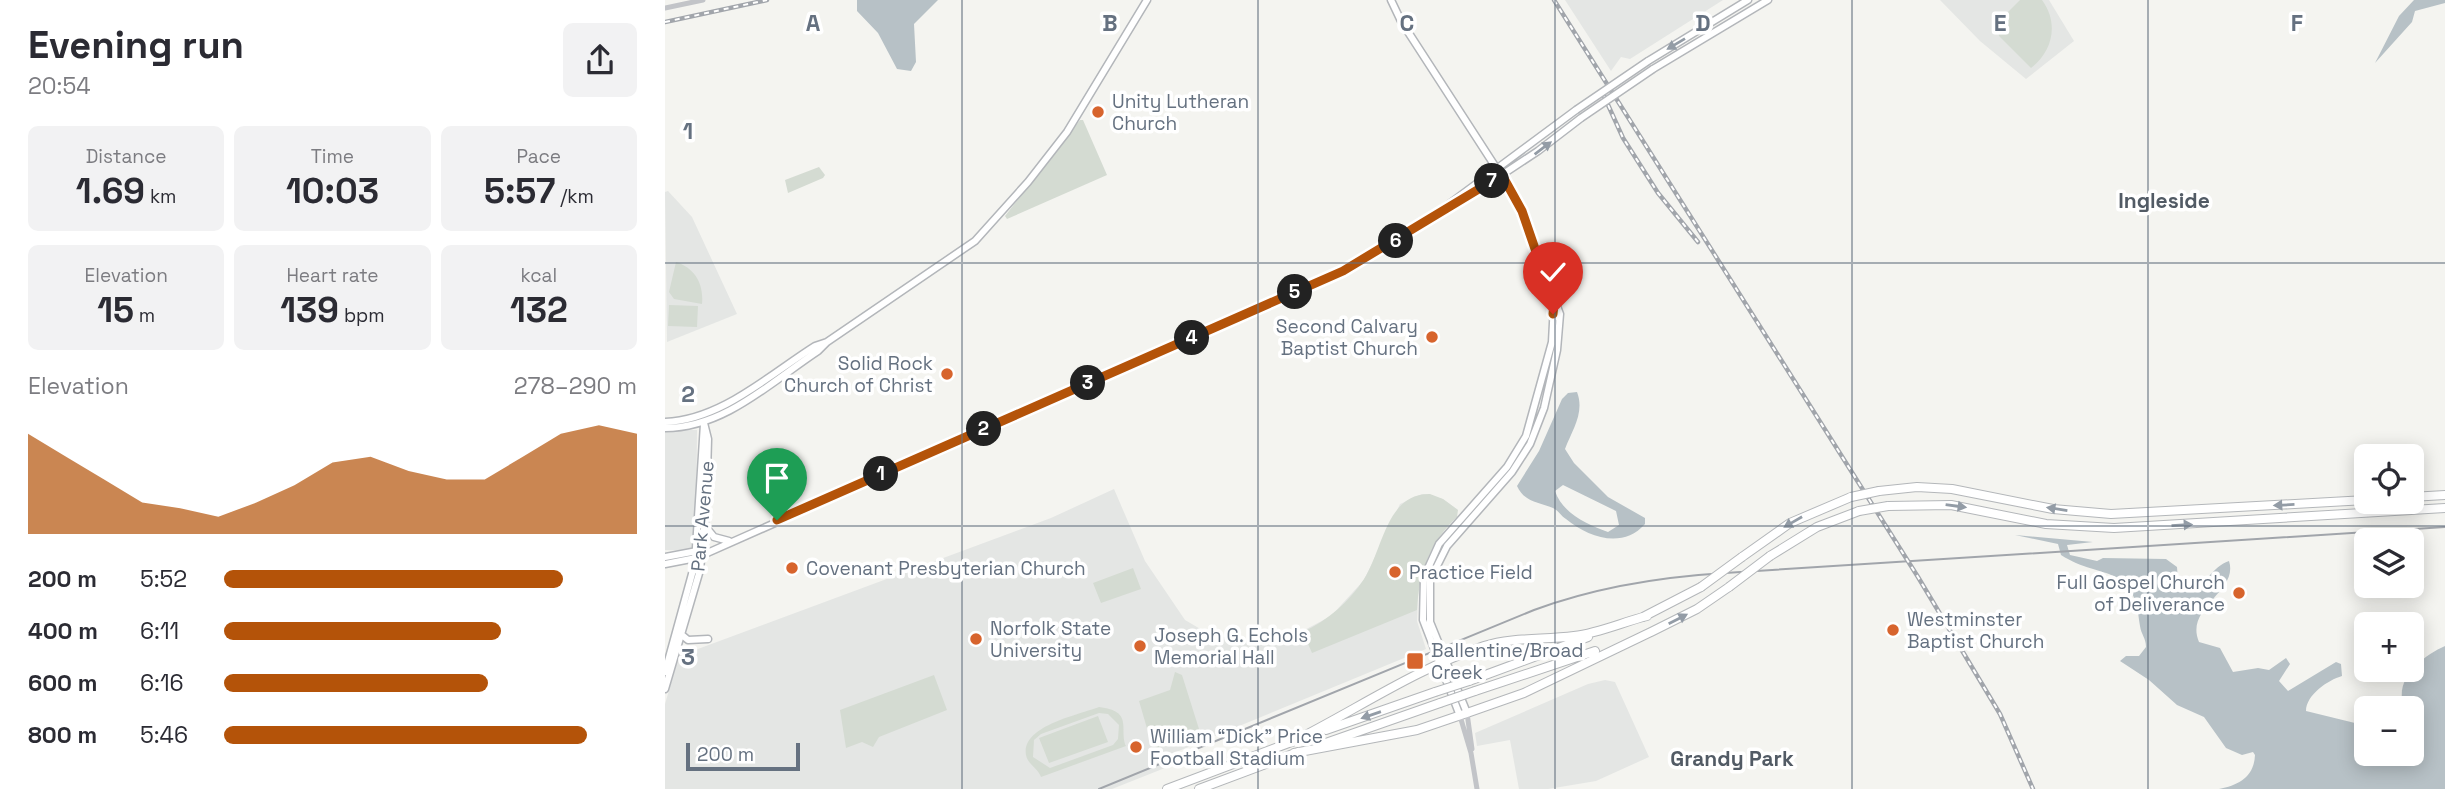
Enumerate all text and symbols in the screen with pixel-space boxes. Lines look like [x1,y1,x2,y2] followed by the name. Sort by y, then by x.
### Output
[806,8,821,38] text: A
[1102,8,1118,38] text: B
[1400,8,1414,38] text: C
[1695,8,1711,38] text: D
[1994,8,2006,38] text: E
[2291,8,2303,38] text: F
[28,21,244,69] text: Evening run
[563,23,637,97] button: share
[1666,38,1685,51] one-way arrow
[28,71,91,101] text: 20:54
[1112,89,1249,136] place label: Unity Lutheran Church
[1090,104,1106,120] marker: Unity Lutheran Church
[683,116,693,146] text: 1
[1534,141,1552,155] one-way arrow
[86,144,167,169] text: Distance
[311,144,354,169] text: Time
[517,144,561,169] text: Pace
[1475,164,1509,198] pin: 7
[1486,168,1497,193] text: 7
[76,169,145,213] text: 1.69
[286,169,379,213] text: 10:03
[484,169,555,213] text: 5:57
[145,184,176,209] text: km
[555,184,594,209] text: /km
[2118,187,2210,214] district label: Ingleside
[1379,224,1413,258] pin: 6
[1390,228,1401,253] text: 6
[1523,242,1583,314] pin
[1534,253,1572,291] icon: check
[85,263,168,288] text: Elevation
[286,263,379,288] text: Heart rate
[520,263,557,288] text: kcal
[1277,274,1313,310] pin: 5
[1289,279,1300,304] text: 5
[97,288,134,332] text: 15
[280,288,339,332] text: 139
[510,288,568,332] text: 132
[134,303,155,328] text: m
[339,303,385,328] text: bpm
[1276,314,1418,361] place label: Second Calvary Baptist Church
[1175,320,1209,356] pin: 4
[1185,325,1198,350] text: 4
[1424,329,1440,345] marker: Second Calvary Baptist Church
[784,351,933,398] place label: Solid Rock Church of Christ
[939,366,955,382] marker: Solid Rock Church of Christ
[1071,366,1105,400] pin: 3
[1082,370,1093,395] text: 3
[28,371,129,401] text: Elevation
[514,371,637,401] text: 278–290 m
[681,379,695,409] text: 2
[967,412,1001,446] pin: 2
[978,416,989,441] text: 2
[2354,444,2424,766] map controls
[2354,444,2424,514] button: locate
[747,448,807,520] pin
[863,456,899,491] pin: 1
[758,459,796,497] icon: arrive
[685,460,720,573] street label: Park Avenue
[876,461,885,486] text: 1
[2273,500,2295,511] one-way arrow
[1945,501,1967,512] one-way arrow
[2046,503,2068,514] one-way arrow
[1784,516,1803,528] one-way arrow
[2171,519,2193,530] one-way arrow
[2354,528,2424,598] button: layers
[806,556,1086,581] place label: Covenant Presbyterian Church
[784,560,800,576] marker: Covenant Presbyterian Church
[1409,560,1533,585] place label: Practice Field
[28,564,97,594] text: 200 m
[140,564,187,594] text: 5:52
[1387,564,1403,580] marker: Practice Field
[2056,570,2225,617] place label: Full Gospel Church of Deliverance
[2231,585,2247,601] marker: Full Gospel Church of Deliverance
[1907,607,2044,654] place label: Westminster Baptist Church
[2354,612,2424,682] button: +
[1668,613,1688,624] one-way arrow
[28,616,98,646] text: 400 m
[140,616,179,646] text: 6:11
[990,616,1111,663] place label: Norfolk State University
[1885,622,1901,638] marker: Westminster Baptist Church
[1154,623,1308,670] place label: Joseph G. Echols Memorial Hall
[968,631,984,647] marker: Norfolk State University
[1132,638,1148,654] marker: Joseph G. Echols Memorial Hall
[1431,638,1583,685] place label: Ballentine/Broad Creek
[681,642,695,672] text: 3
[1405,651,1425,671] marker: Ballentine/Broad Creek
[28,668,98,698] text: 600 m
[140,668,184,698] text: 6:16
[2354,696,2424,766] button: −
[1360,710,1381,721] one-way arrow
[28,720,97,750] text: 800 m
[140,720,188,750] text: 5:46
[1150,724,1323,771] place label: William “Dick” Price Football Stadium
[1128,739,1144,755] marker: William “Dick” Price Football Stadium
[686,740,800,772] scale bar
[697,742,754,767] text: 200 m
[1670,745,1794,772] district label: Grandy Park

